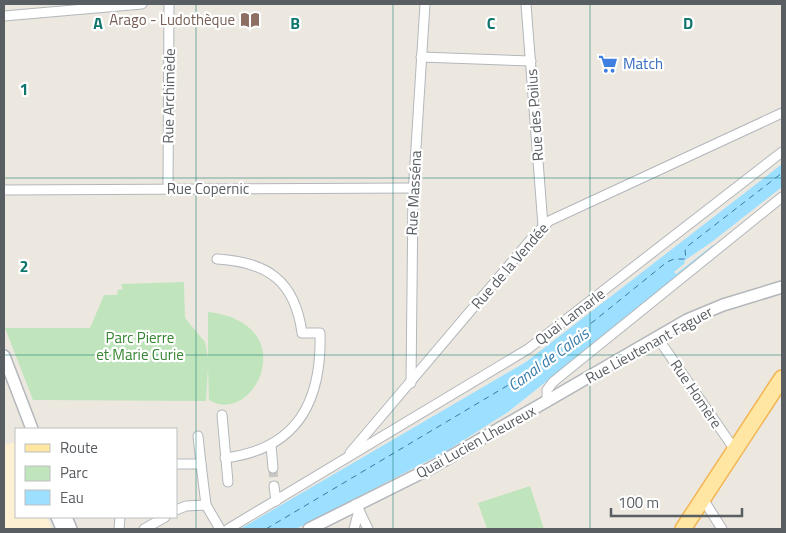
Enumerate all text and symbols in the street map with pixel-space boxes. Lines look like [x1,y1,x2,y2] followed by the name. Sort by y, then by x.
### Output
[109,8,235,31] place label: Arago - Ludothèque
[239,9,261,31] library icon: Arago - Ludothèque
[93,11,103,35] text: A
[290,11,300,35] text: B
[487,11,496,35] text: C
[683,11,693,35] text: D
[156,48,181,144] street label: Rue Archimède
[623,52,663,75] place label: Match
[597,53,619,75] supermarket icon: Match
[520,68,549,162] street label: Rue des Poilus
[20,77,28,101] text: 1
[400,149,427,236] street label: Rue Masséna
[167,177,249,200] street label: Rue Copernic
[465,217,554,314] street label: Rue de la Vendée
[20,254,28,278] text: 2
[530,282,610,351] street label: Quai Lamarle
[581,300,717,389] street label: Rue Lieutenant Faguer
[502,321,595,397] water label: Canal de Calais
[96,326,184,366] park label: Parc Pierre et Marie Curie
[665,355,728,433] street label: Rue Homère
[412,399,540,484] street label: Quai Lucien Lheureux
[15,428,178,518] legend
[60,436,98,459] text: Route
[60,461,88,484] text: Parc
[60,486,84,509] text: Eau
[611,486,742,518] scale bar
[618,491,659,514] text: 100 m

